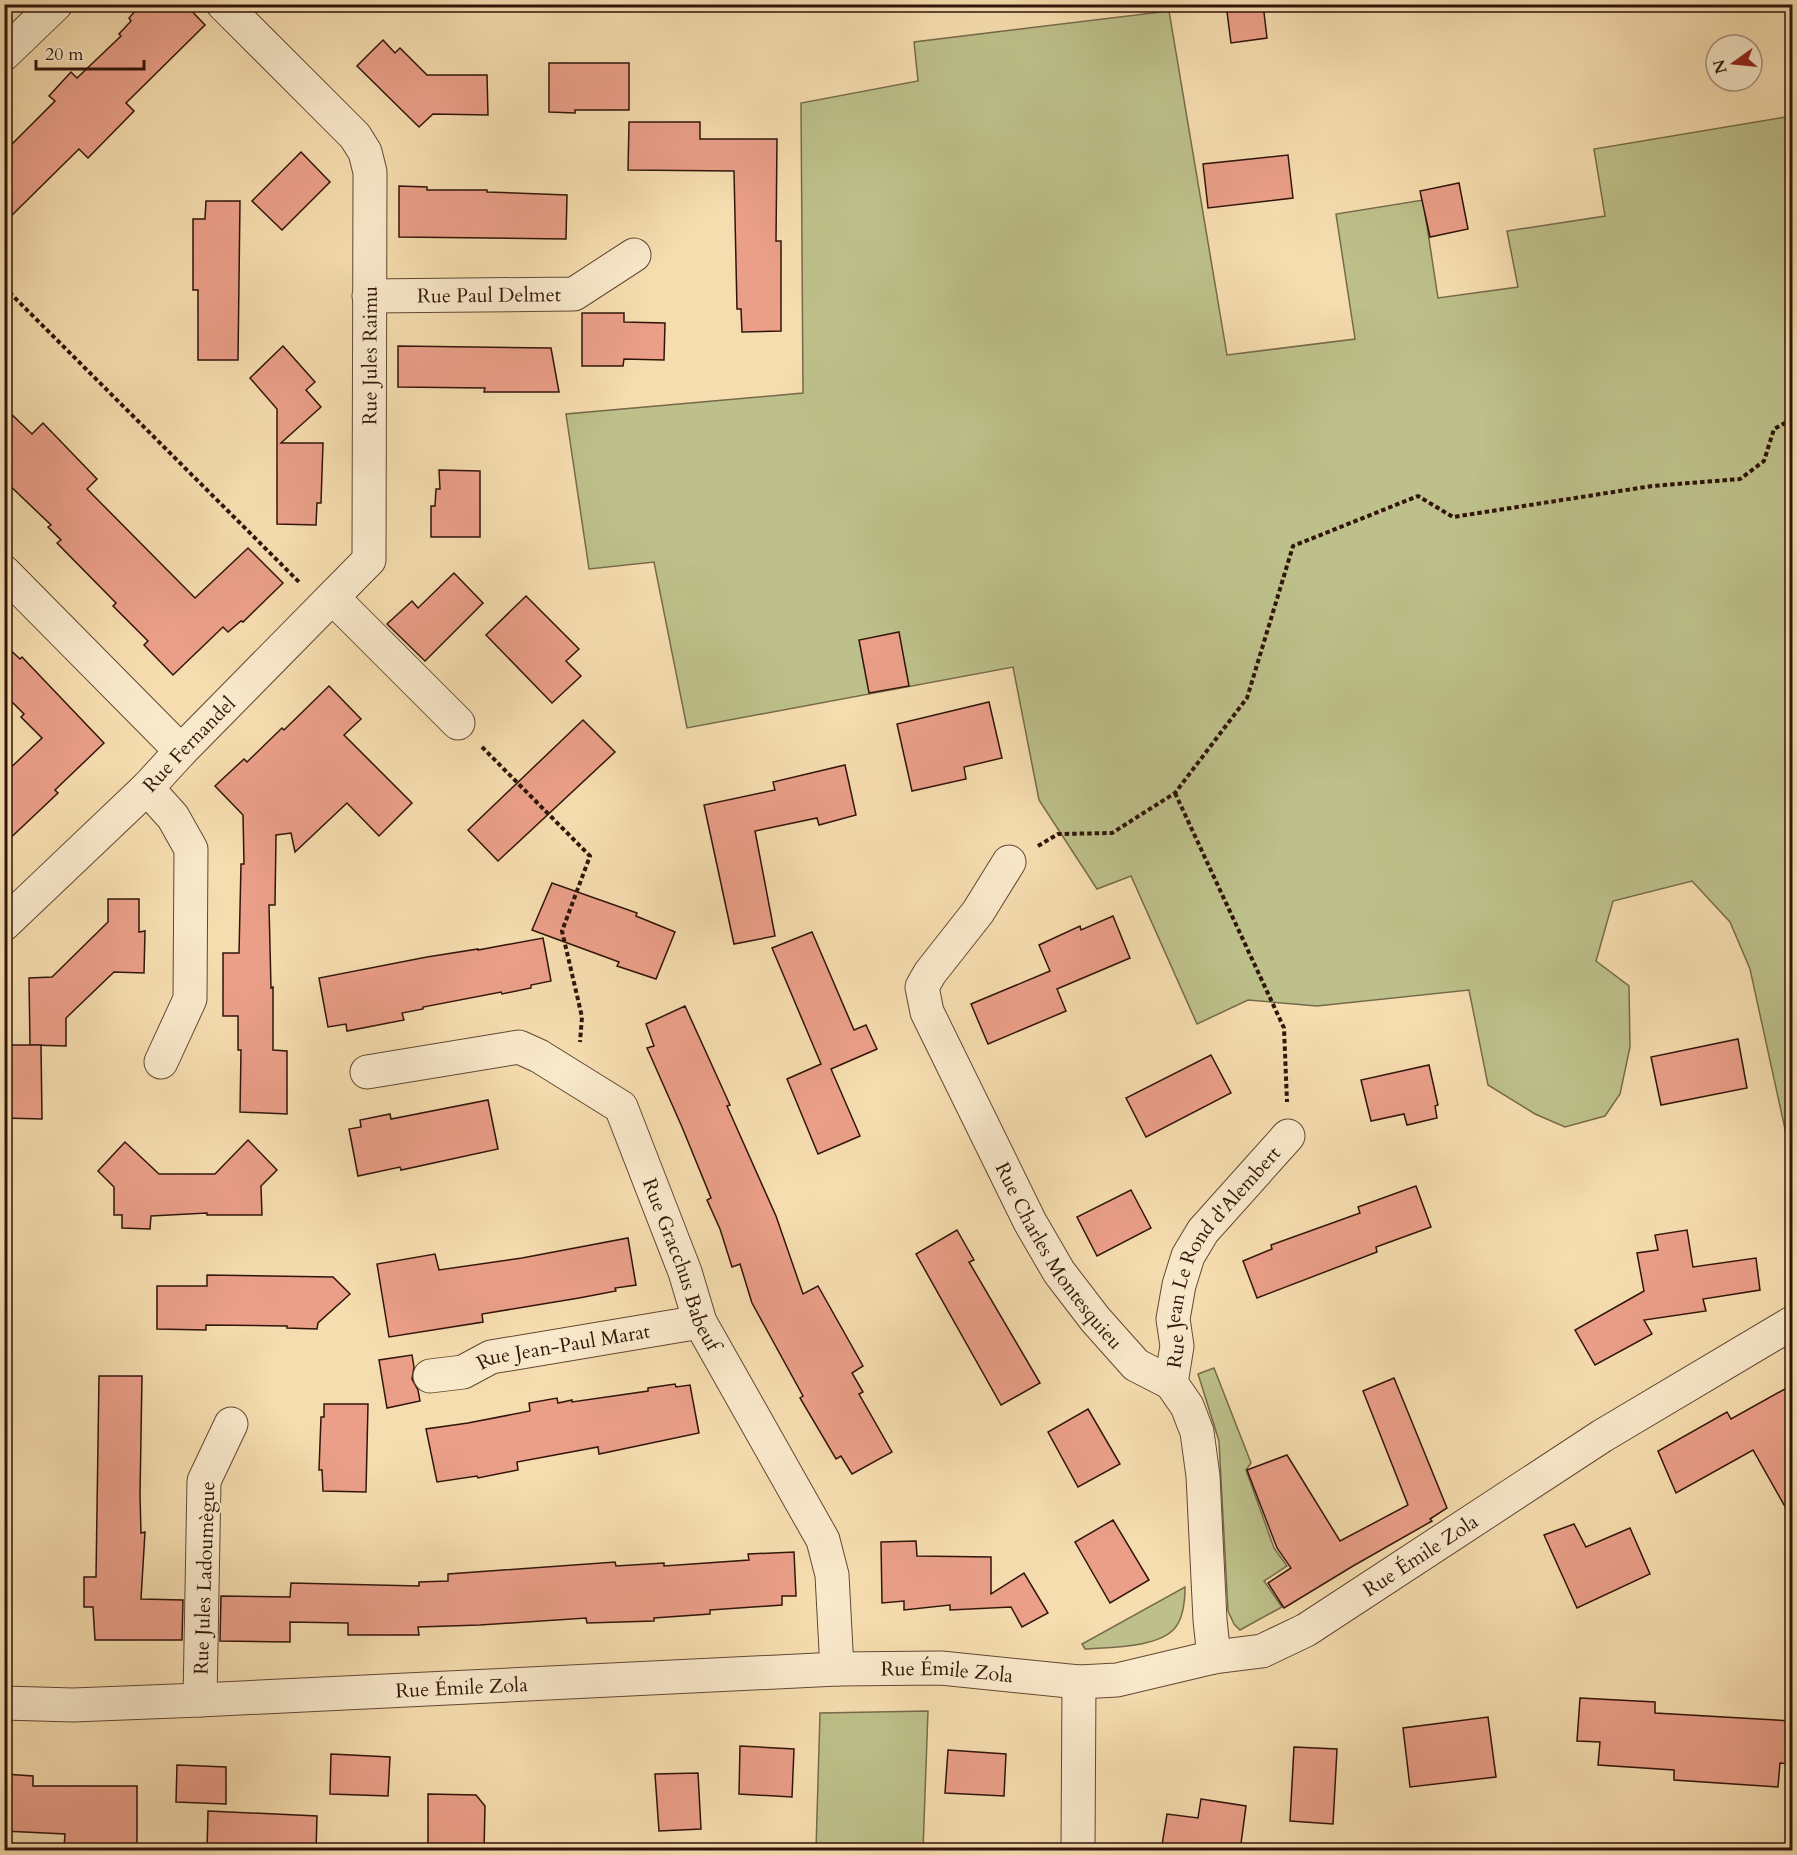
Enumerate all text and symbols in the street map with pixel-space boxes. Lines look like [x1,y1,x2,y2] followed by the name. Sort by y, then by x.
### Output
[36,33,144,71] scale bar
[1704,33,1764,93] north arrow
[45,42,84,67] text: 20 m
[1708,57,1733,76] text: N
[417,281,562,310] street label: Rue Paul Delmet
[356,286,384,425] street label: Rue Jules Raimu
[137,691,242,798] street label: Rue Fernandel
[1160,1140,1287,1370] street label: Rue Jean Le Rond d'Alembert
[989,1158,1129,1355] street label: Rue Charles Montesquieu
[636,1174,728,1358] street label: Rue Gracchus Babeuf
[472,1317,653,1376] street label: Rue Jean-Paul Marat
[188,1481,221,1675] street label: Rue Jules Ladoumègue
[1358,1508,1484,1603] street label: Rue Émile Zola
[881,1655,1015,1689] street label: Rue Émile Zola
[395,1671,529,1704] street label: Rue Émile Zola

